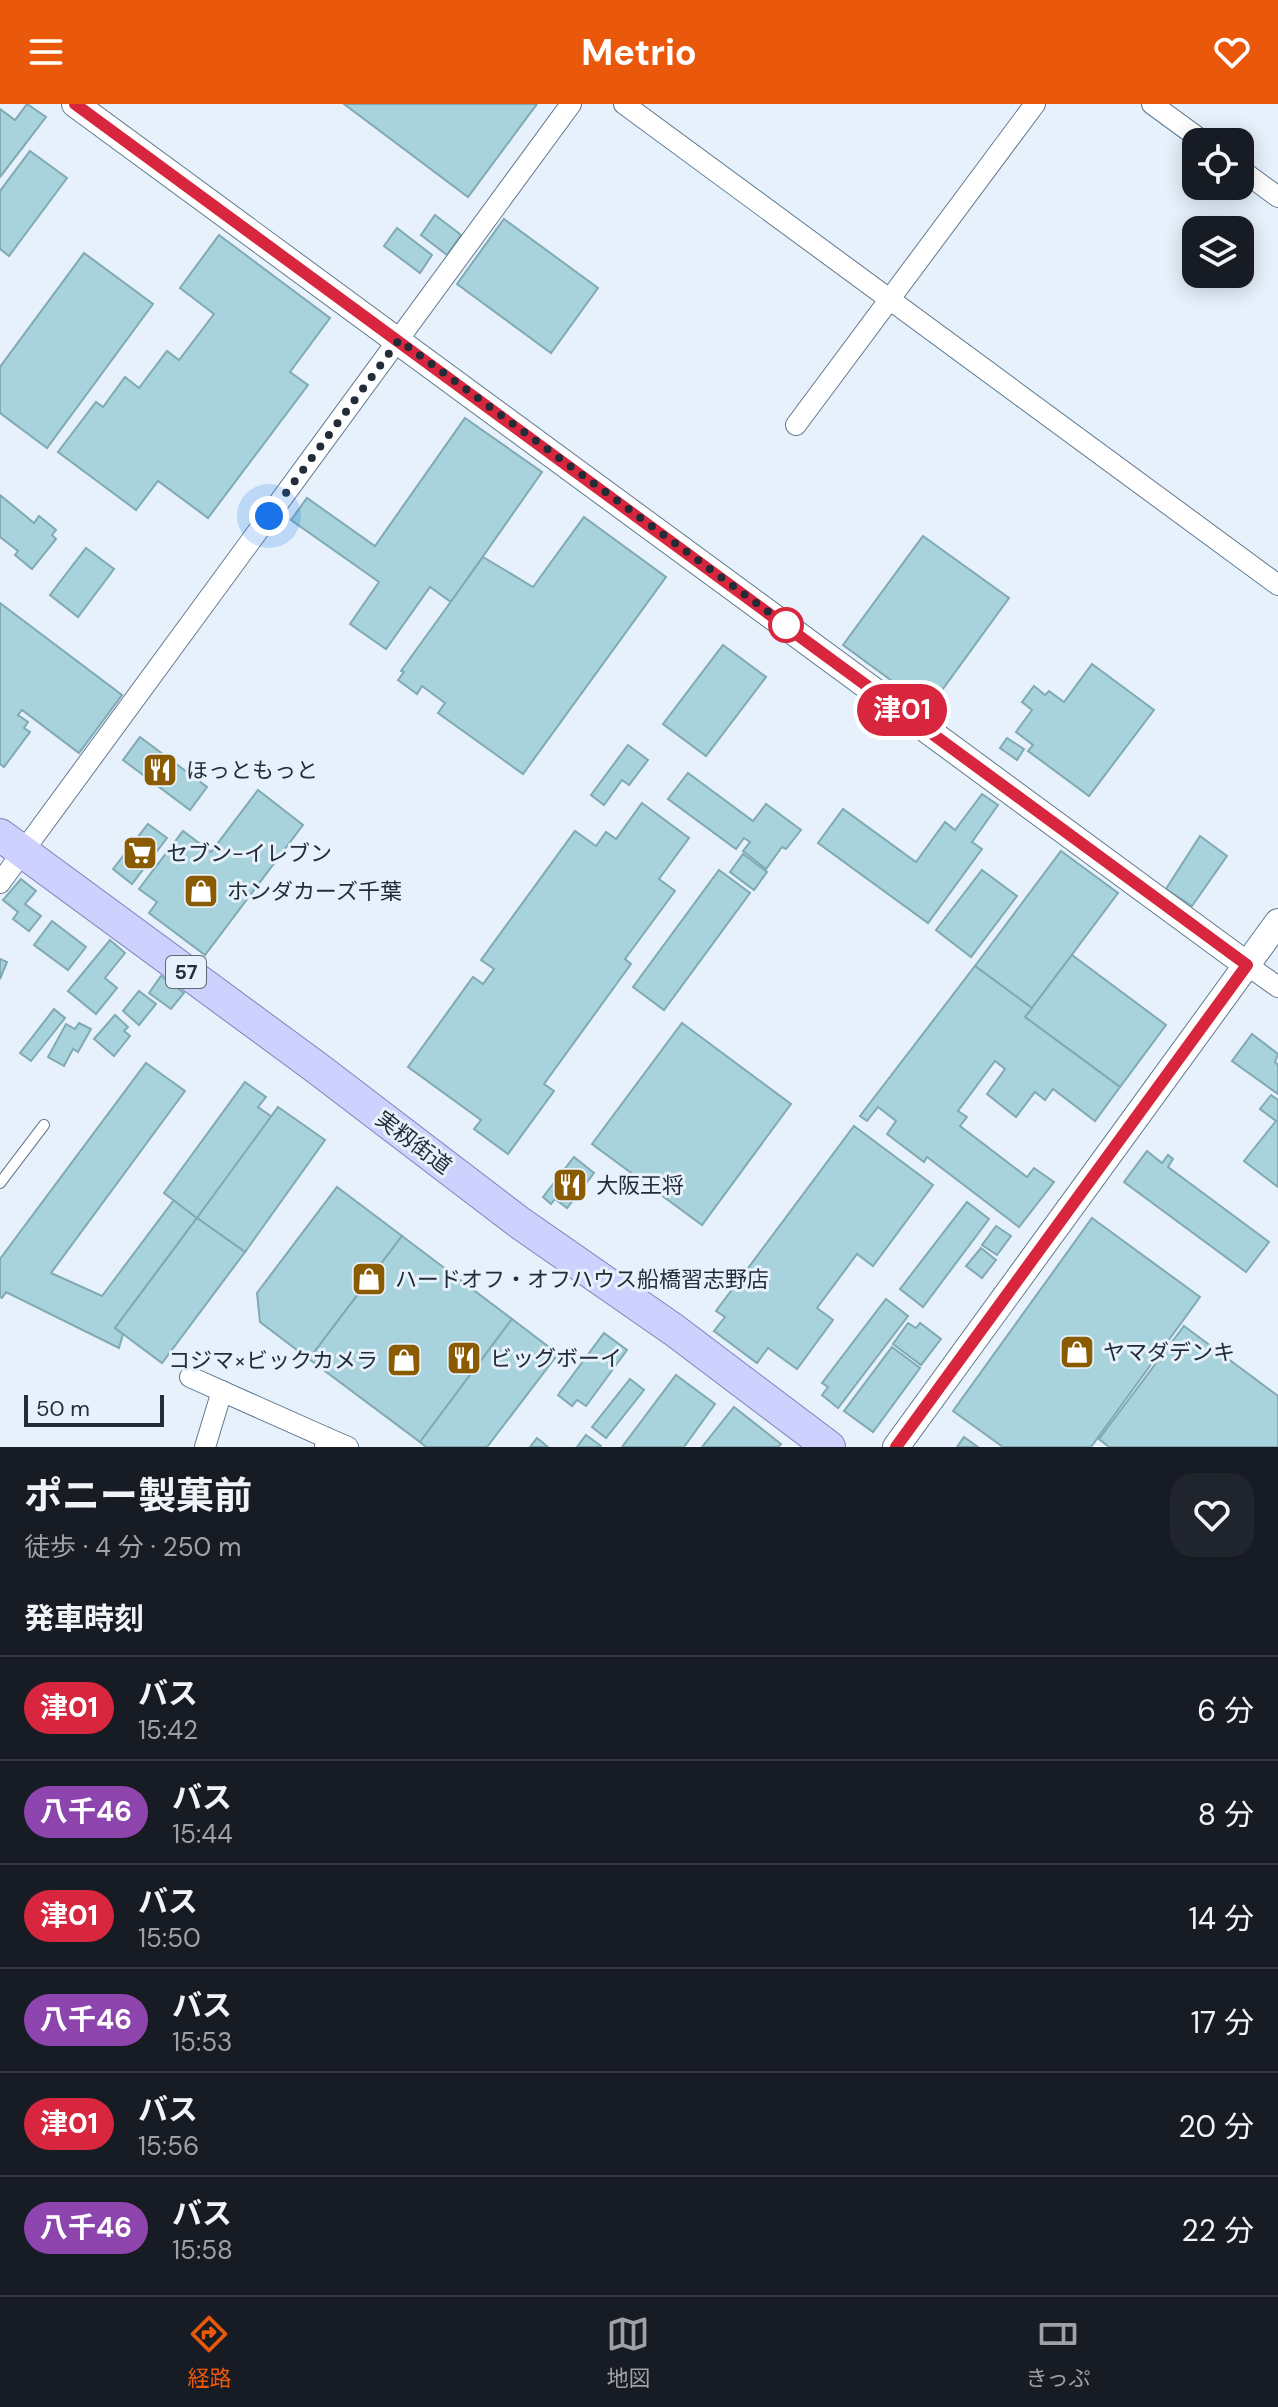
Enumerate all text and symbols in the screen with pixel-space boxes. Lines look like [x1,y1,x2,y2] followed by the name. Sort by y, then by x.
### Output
[581,29,697,76] text: Metrio
[24,30,68,74] icon: menu
[1210,30,1254,74] icon: heart
[1182,128,1254,288] map controls
[1182,128,1254,200] button: locate
[1182,216,1254,288] button: layers
[249,496,289,536] your location
[769,608,803,642] unlabelled marker
[856,684,948,736] line badge: 津01
[873,691,931,728] text: 津01
[141,751,179,789] restaurant icon: ほっともっと
[186,756,318,785] place label: ほっともっと
[121,834,159,872] supermarket icon: セブン-イレブン
[166,839,332,868] place label: セブン-イレブン
[182,872,220,910] shop icon: ホンダカーズ千葉
[227,877,402,906] place label: ホンダカーズ千葉
[166,956,206,988] road number: 57
[370,1104,458,1180] street label: 実籾街道
[551,1166,589,1204] restaurant icon: 大阪王将
[596,1171,684,1200] place label: 大阪王将
[350,1260,388,1298] shop icon: ハードオフ・オフハウス船橋習志野店
[395,1265,769,1294] place label: ハードオフ・オフハウス船橋習志野店
[1058,1333,1096,1371] shop icon: ヤマダデンキ
[1103,1338,1235,1367] place label: ヤマダデンキ
[445,1339,483,1377] restaurant icon: ビッグボーイ
[385,1341,423,1379] shop icon: コジマ×ビックカメラ
[490,1344,622,1373] place label: ビッグボーイ
[168,1346,378,1375] place label: コジマ×ビックカメラ
[24,1391,164,1427] scale bar
[36,1394,90,1423] text: 50 m
[24,1471,252,1521] text: ポニー製菓前
[1170,1473,1254,1557] button: heart
[24,1530,241,1564] text: 徒歩 · 4 分 · 250 m
[24,1599,144,1638] text: 発車時刻
[138,1674,198,1713] text: バス
[40,1689,98,1726] text: 津01
[1197,1691,1254,1730] text: 6 分
[138,1713,198,1747] text: 15:42
[172,1778,232,1817] text: バス
[40,1793,132,1830] text: 八千46
[1198,1795,1254,1834] text: 8 分
[172,1817,233,1851] text: 15:44
[138,1882,198,1921] text: バス
[40,1897,98,1934] text: 津01
[1188,1899,1254,1938] text: 14 分
[138,1921,201,1955] text: 15:50
[172,1986,232,2025] text: バス
[40,2001,132,2038] text: 八千46
[1191,2003,1254,2042] text: 17 分
[172,2025,232,2059] text: 15:53
[138,2090,198,2129] text: バス
[40,2105,98,2142] text: 津01
[1179,2107,1254,2146] text: 20 分
[138,2129,199,2163] text: 15:56
[172,2194,232,2233] text: バス
[40,2209,132,2246] text: 八千46
[1181,2211,1254,2250] text: 22 分
[172,2233,233,2267] text: 15:58
[187,2312,231,2393] tab: 経路
[606,2312,650,2393] tab: 地図
[1025,2312,1091,2393] tab: きっぷ

